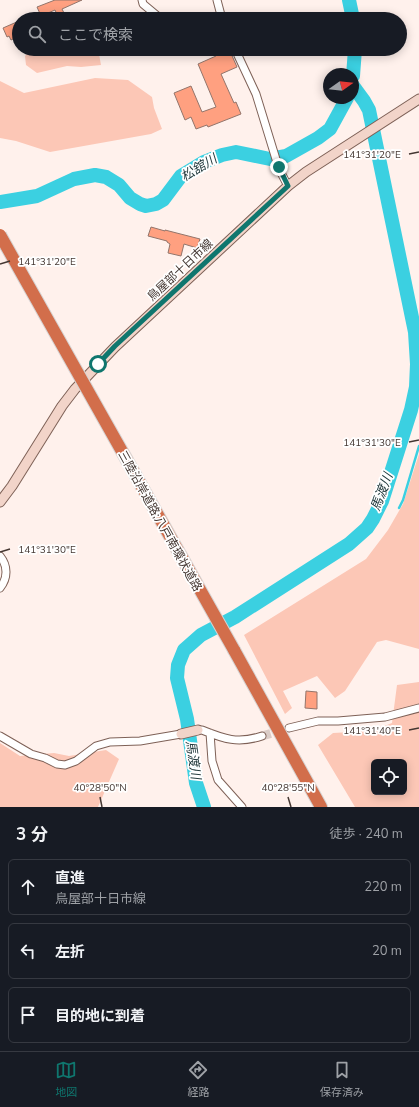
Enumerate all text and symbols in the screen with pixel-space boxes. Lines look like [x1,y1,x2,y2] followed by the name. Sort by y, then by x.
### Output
[12,12,407,56] search box
[26,23,48,45] icon: search
[58,25,133,45] text: ここで検索
[323,68,359,104] north arrow
[343,148,401,162] text: 141°31'20"E
[178,149,222,186] water label: 松舘川
[270,158,288,176] route end
[144,235,216,305] street label: 鳥屋部十日市線
[18,255,76,269] text: 141°31'20"E
[89,355,107,373] route start
[343,436,401,450] text: 141°31'30"E
[115,448,205,594] street label: 三陸沿岸道路;八戸南環状道路
[367,469,398,513] water label: 馬渡川
[18,543,76,557] text: 141°31'30"E
[343,724,401,738] text: 141°31'40"E
[181,739,205,783] water label: 馬渡川
[371,759,407,795] map controls
[371,759,407,795] button: locate
[73,781,127,795] text: 40°28'50"N
[261,781,315,795] text: 40°28'55"N
[16,823,48,846] text: 3 分
[329,825,403,843] text: 徒歩 · 240 m
[55,868,85,888] text: 直進
[17,876,39,898] icon: ahead
[364,878,402,896] text: 220 m
[55,890,146,908] text: 鳥屋部十日市線
[17,940,39,962] icon: left
[55,942,85,962] text: 左折
[372,942,402,960] text: 20 m
[17,1004,39,1026] icon: arrive
[55,1006,145,1026] text: 目的地に到着
[55,1059,77,1100] tab: 地図
[187,1059,209,1100] tab: 経路
[320,1059,364,1100] tab: 保存済み

